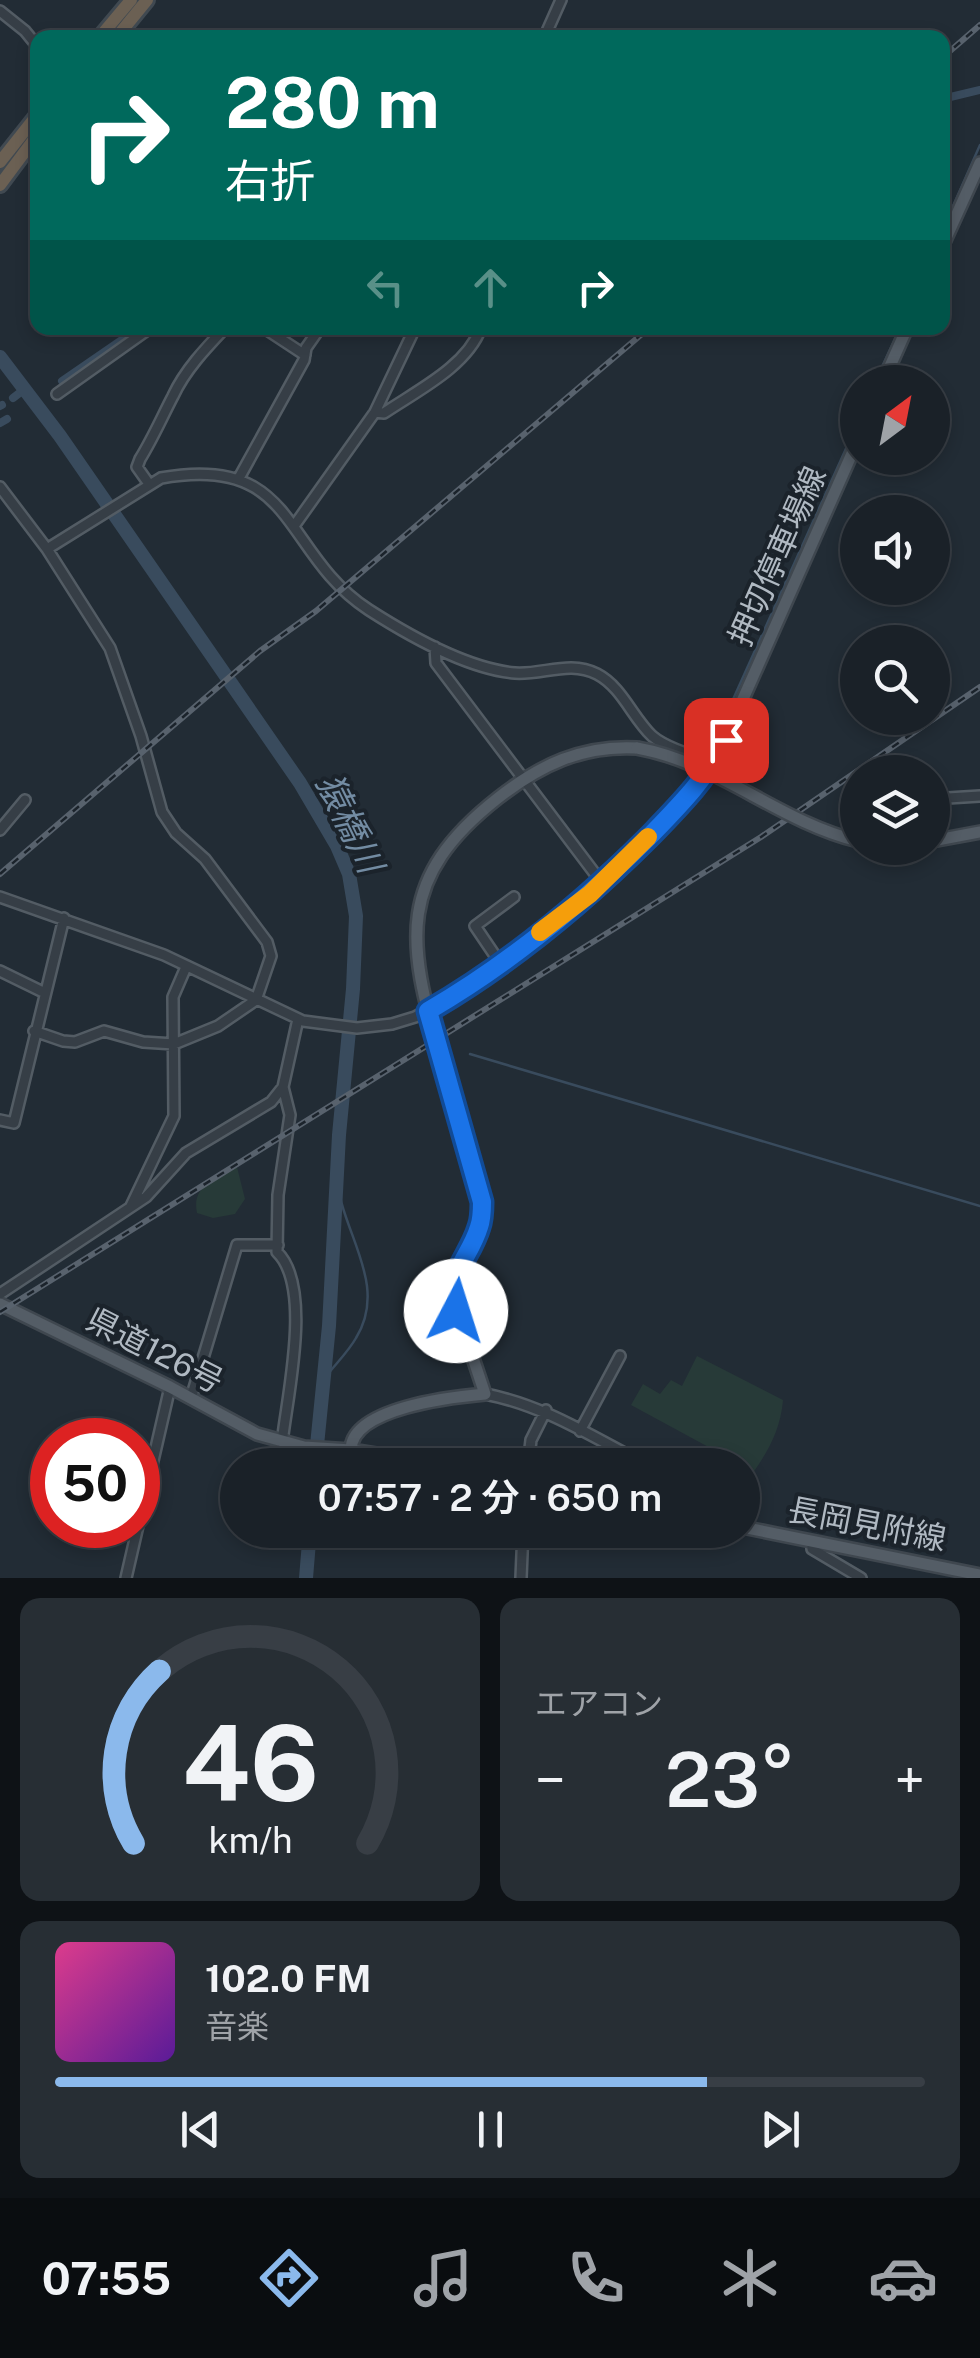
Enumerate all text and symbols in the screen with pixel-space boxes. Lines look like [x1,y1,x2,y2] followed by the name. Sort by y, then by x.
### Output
[225,61,440,144] text: 280 m
[60,70,190,200] icon: right
[225,154,315,207] text: 右折
[358,260,413,315] icon: left
[463,260,518,315] icon: ahead
[568,260,623,315] icon: right
[840,365,950,475] north arrow
[840,365,950,865] map controls
[721,461,833,651] street label: 押切停車場線
[840,495,950,605] button: sound
[840,625,950,735] button: search
[684,698,769,783] pin
[699,713,754,768] icon: arrive
[840,755,950,865] button: layers
[309,767,393,883] water label: 猿橋川
[404,1259,508,1363] position arrow
[81,1300,229,1400] street label: 県道126号
[30,1418,160,1548] speed limit sign: 50
[318,1475,662,1520] text: 07:57 · 2 分 · 650 m
[785,1491,949,1557] street label: 長岡見附線
[535,1685,663,1722] text: エアコン
[182,1702,318,1824] text: 46
[665,1736,795,1824] text: 23°
[535,1748,566,1812] text: −
[894,1748,925,1812] text: +
[208,1819,292,1861] text: km/h
[205,1956,371,2001] text: 102.0 FM
[205,2008,269,2045] text: 音楽
[173,2102,228,2157] icon: previous
[463,2102,518,2157] icon: pause
[753,2102,808,2157] icon: next
[254,2243,324,2313] icon: directions
[408,2243,478,2313] icon: music
[561,2243,631,2313] icon: phone
[715,2243,785,2313] icon: climate
[868,2243,938,2313] icon: car
[42,2252,171,2305] text: 07:55

